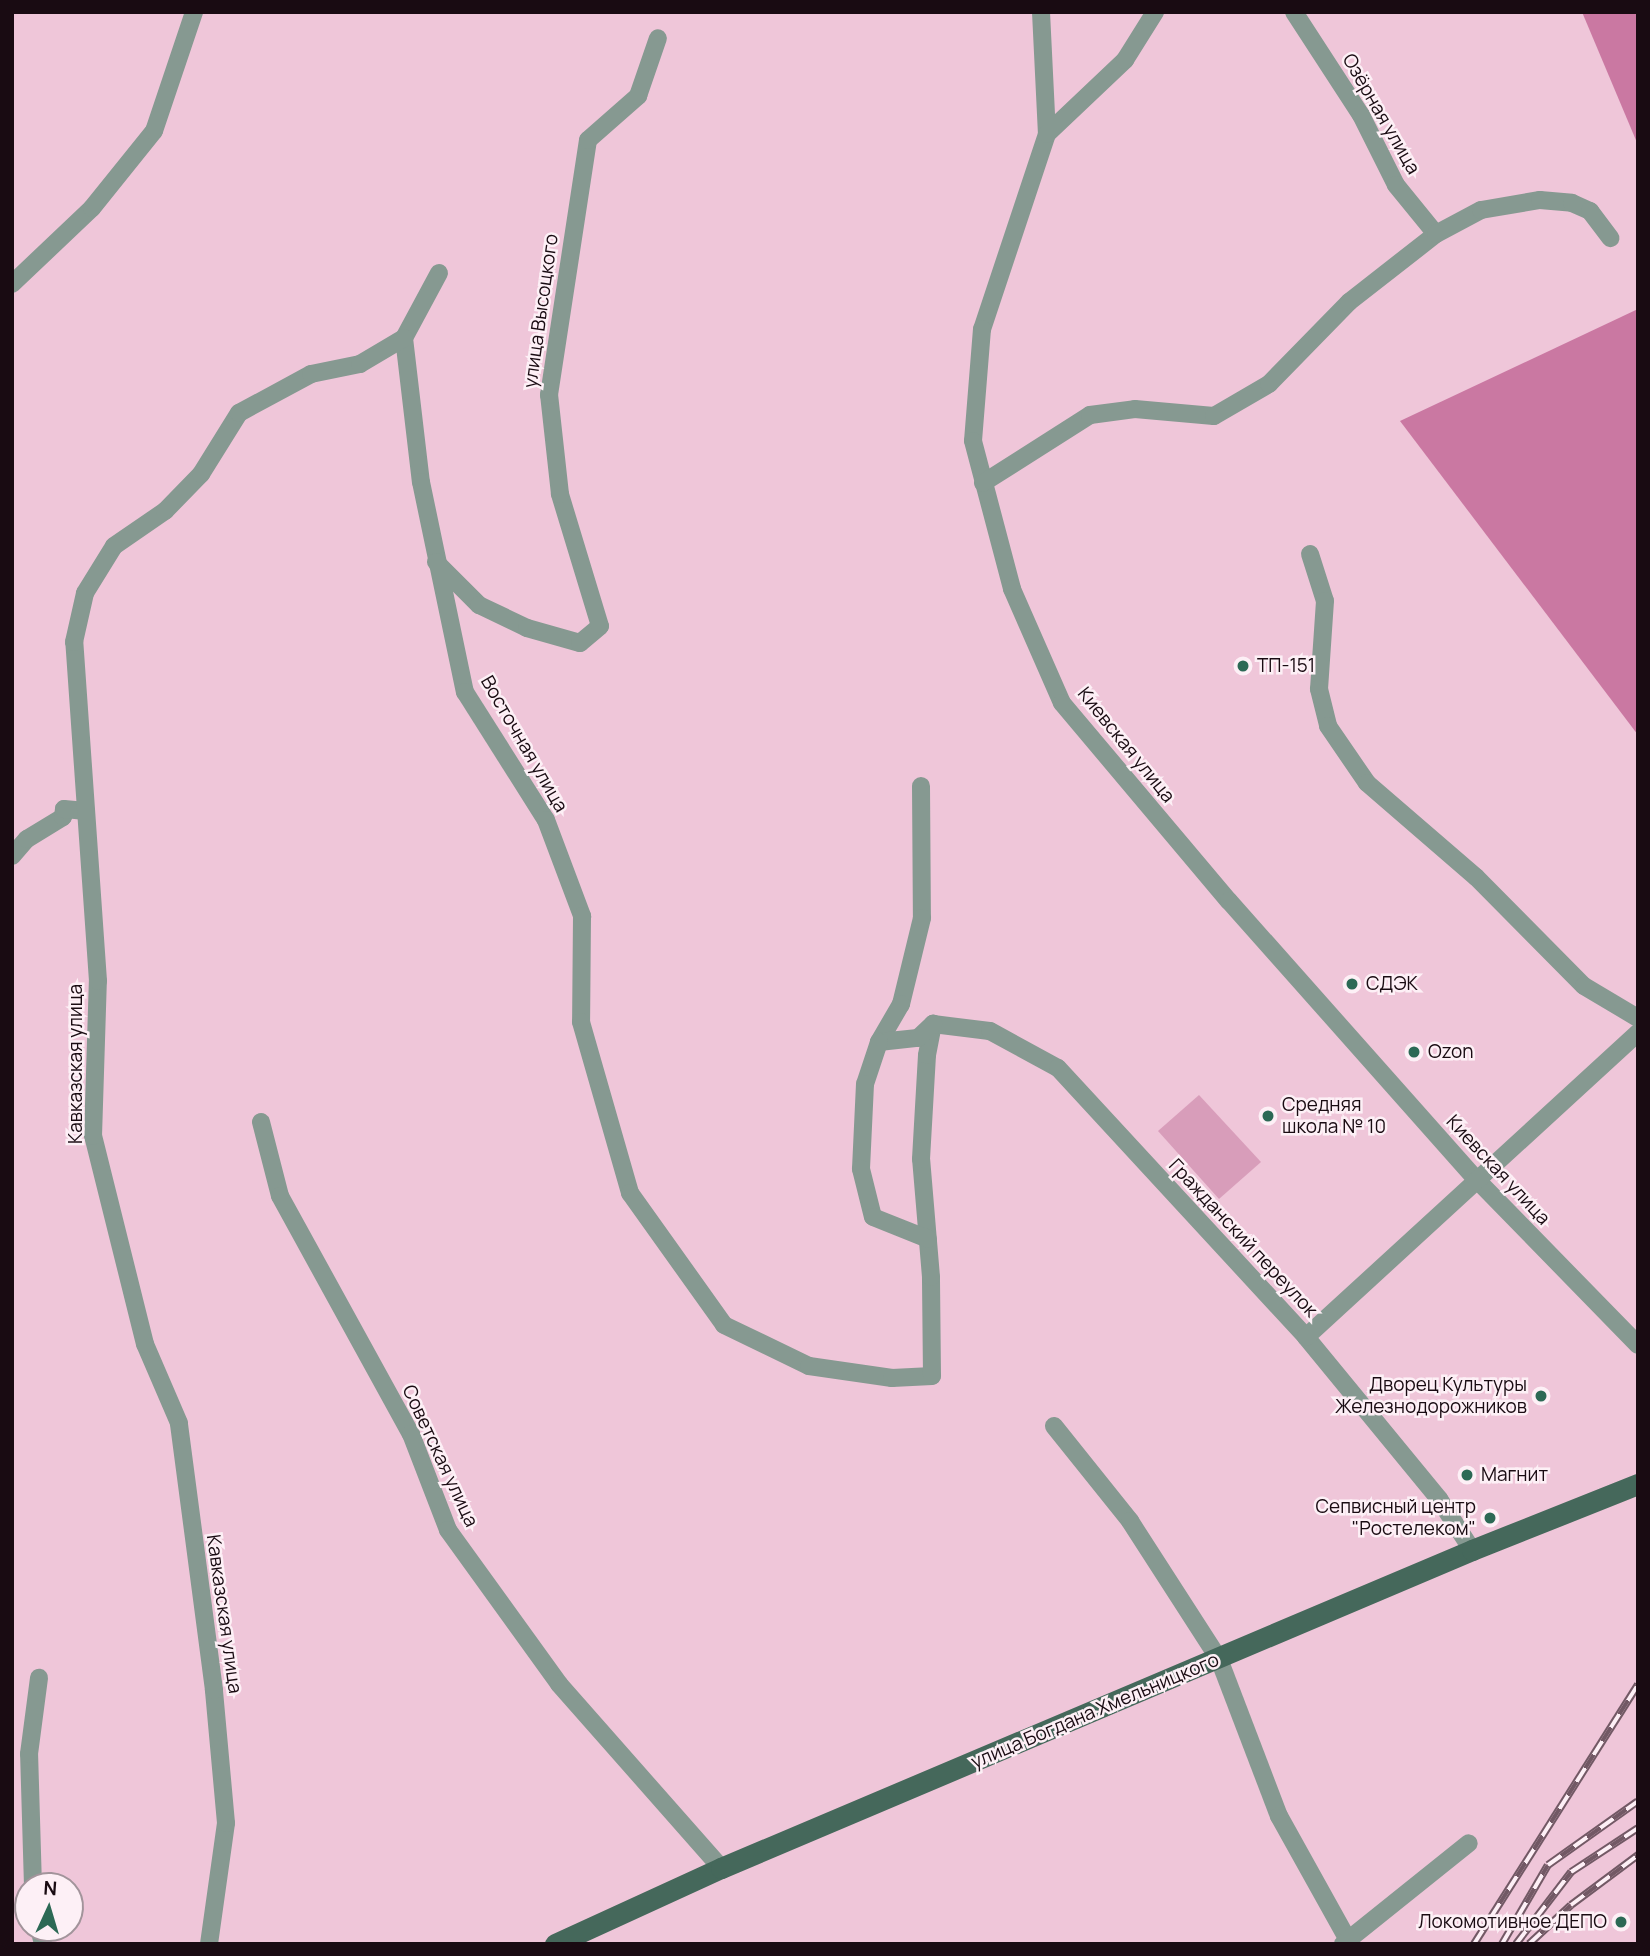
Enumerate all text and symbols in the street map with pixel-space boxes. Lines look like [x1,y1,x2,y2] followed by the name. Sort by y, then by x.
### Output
[1337,50,1425,178] street label: Озёрная улица
[519,232,563,390] street label: улица Высоцкого
[1257,655,1315,677] place label: ТП-151
[1235,658,1251,674] marker: ТП-151
[476,672,572,816] street label: Восточная улица
[1073,683,1179,807] street label: Киевская улица
[1366,973,1418,995] place label: СДЭК
[1344,976,1360,992] marker: СДЭК
[65,984,87,1144] street label: Кавказская улица
[1428,1041,1474,1063] place label: Ozon
[1406,1044,1422,1060] marker: Ozon
[1282,1094,1386,1138] place label: Средняя школа № 10
[1260,1108,1276,1124] marker: Средняя школа № 10
[1441,1110,1555,1230] street label: Киевская улица
[1164,1154,1322,1322] street label: Гражданский переулок
[1335,1374,1527,1418] place label: Дворец Культуры Железнодорожников
[397,1381,483,1531] street label: Советская улица
[1533,1388,1549,1404] marker: Дворец Культуры Железнодорожников
[1481,1464,1548,1486] place label: Магнит
[1459,1467,1475,1483] marker: Магнит
[1315,1496,1476,1540] place label: Сепвисный центр "Ростелеком"
[1482,1510,1498,1526] marker: Сепвисный центр "Ростелеком"
[202,1533,246,1695] street label: Кавказская улица
[968,1648,1222,1774] street label: улица Богдана Хмельницкого
[14,1872,84,1942] north arrow
[43,1875,58,1901] text: N
[1418,1911,1607,1933] place label: Локомотивное ДЕПО
[1613,1914,1629,1930] marker: Локомотивное ДЕПО

